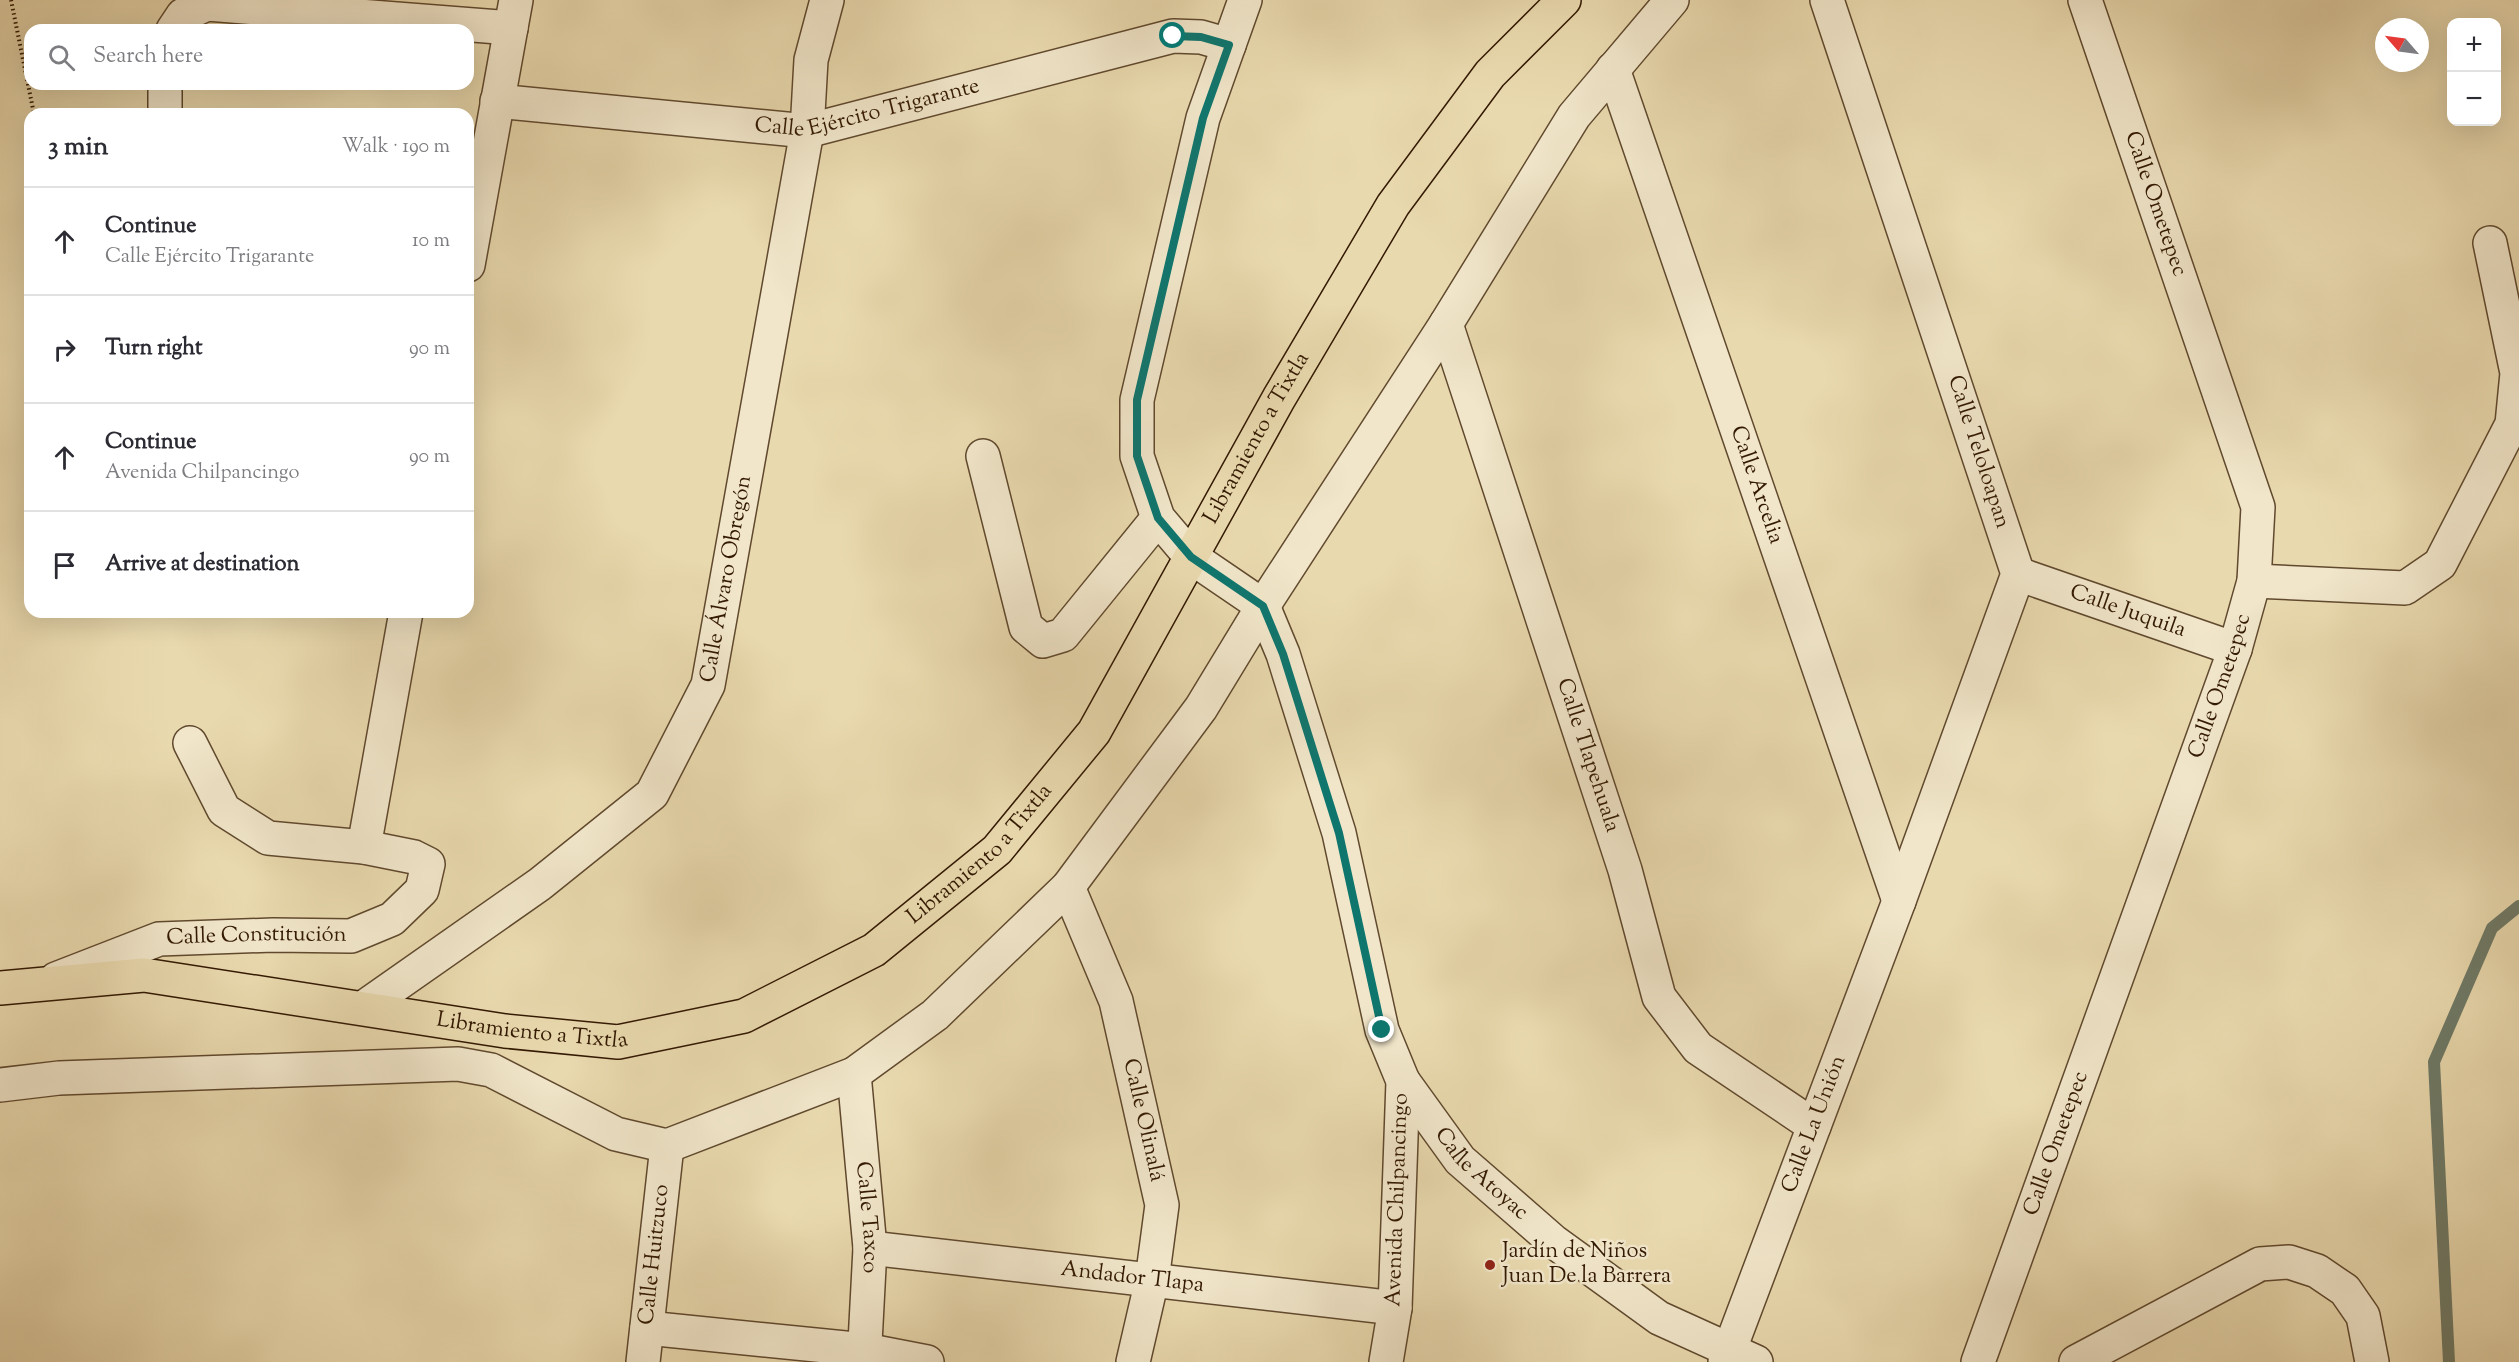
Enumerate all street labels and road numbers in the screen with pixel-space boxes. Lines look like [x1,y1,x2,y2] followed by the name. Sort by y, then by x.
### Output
[753,71,983,147] street label: Calle Ejército Trigarante
[2115,127,2195,281] street label: Calle Ometepec
[1196,347,1318,530] street label: Libramiento a Tixtla
[1938,371,2018,533] street label: Calle Teloloapan
[1721,422,1791,548] street label: Calle Arcelia
[693,473,761,685] street label: Calle Álvaro Obregón
[2065,577,2190,647] street label: Calle Juquila
[2181,610,2260,763] street label: Calle Ometepec
[1547,674,1628,837] street label: Calle Tlapehuala
[900,777,1061,933] street label: Libramiento a Tixtla
[166,919,347,955] street label: Calle Constitución
[434,1005,631,1058] street label: Libramiento a Tixtla
[1774,1051,1855,1198] street label: Calle La Unión
[1114,1056,1172,1185] street label: Calle Olinalá
[2016,1067,2097,1220] street label: Calle Ometepec
[1378,1093,1418,1307] street label: Avenida Chilpancingo
[1426,1121,1535,1228] street label: Calle Atoyac
[846,1160,886,1274] street label: Calle Taxco
[631,1183,679,1327] street label: Calle Huitzuco
[1059,1254,1206,1302] street label: Andador Tlapa

